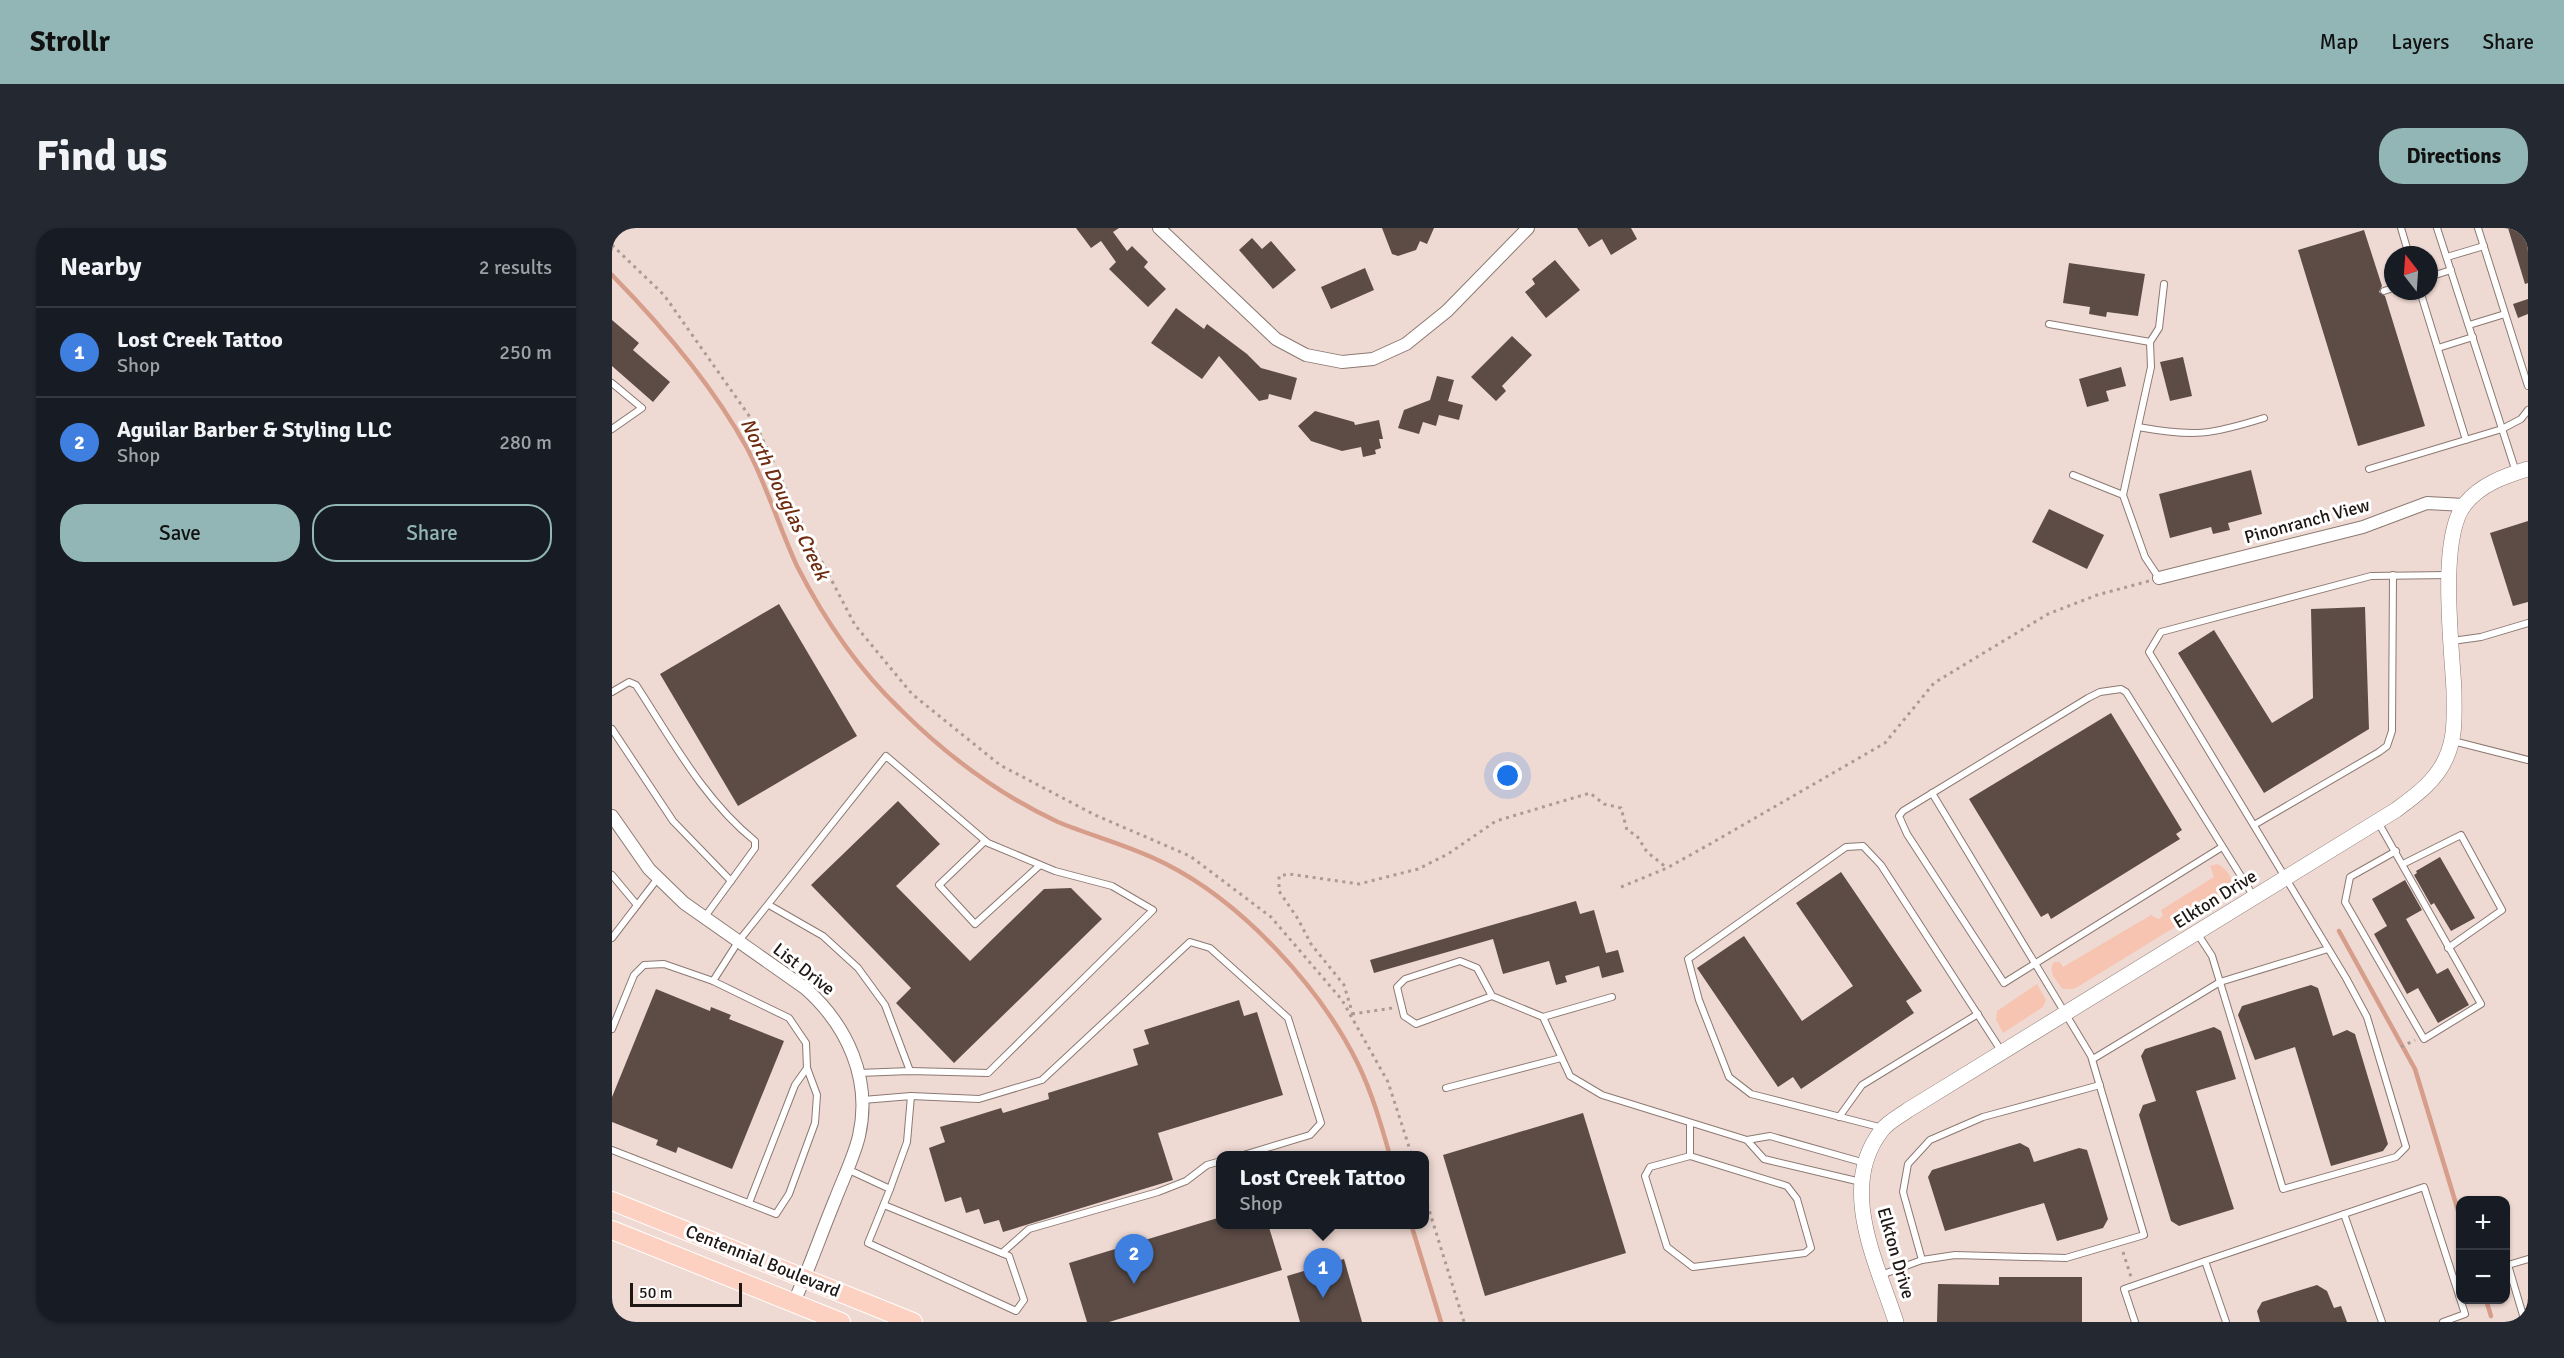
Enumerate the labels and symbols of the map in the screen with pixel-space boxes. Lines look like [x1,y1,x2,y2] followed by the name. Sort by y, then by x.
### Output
[2384,246,2438,300] north arrow
[735,414,836,586] water label: North Douglas Creek
[2242,494,2372,548] street label: Pinonranch View
[1493,761,1522,790] your location
[2169,865,2261,933] street label: Elkton Drive
[769,938,839,1000] street label: List Drive
[1872,1205,1920,1301] street label: Elkton Drive
[682,1220,844,1302] street label: Centennial Boulevard
[1114,1234,1154,1284] pin: 2
[1304,1248,1342,1298] pin: 1
[630,1280,742,1308] scale bar

